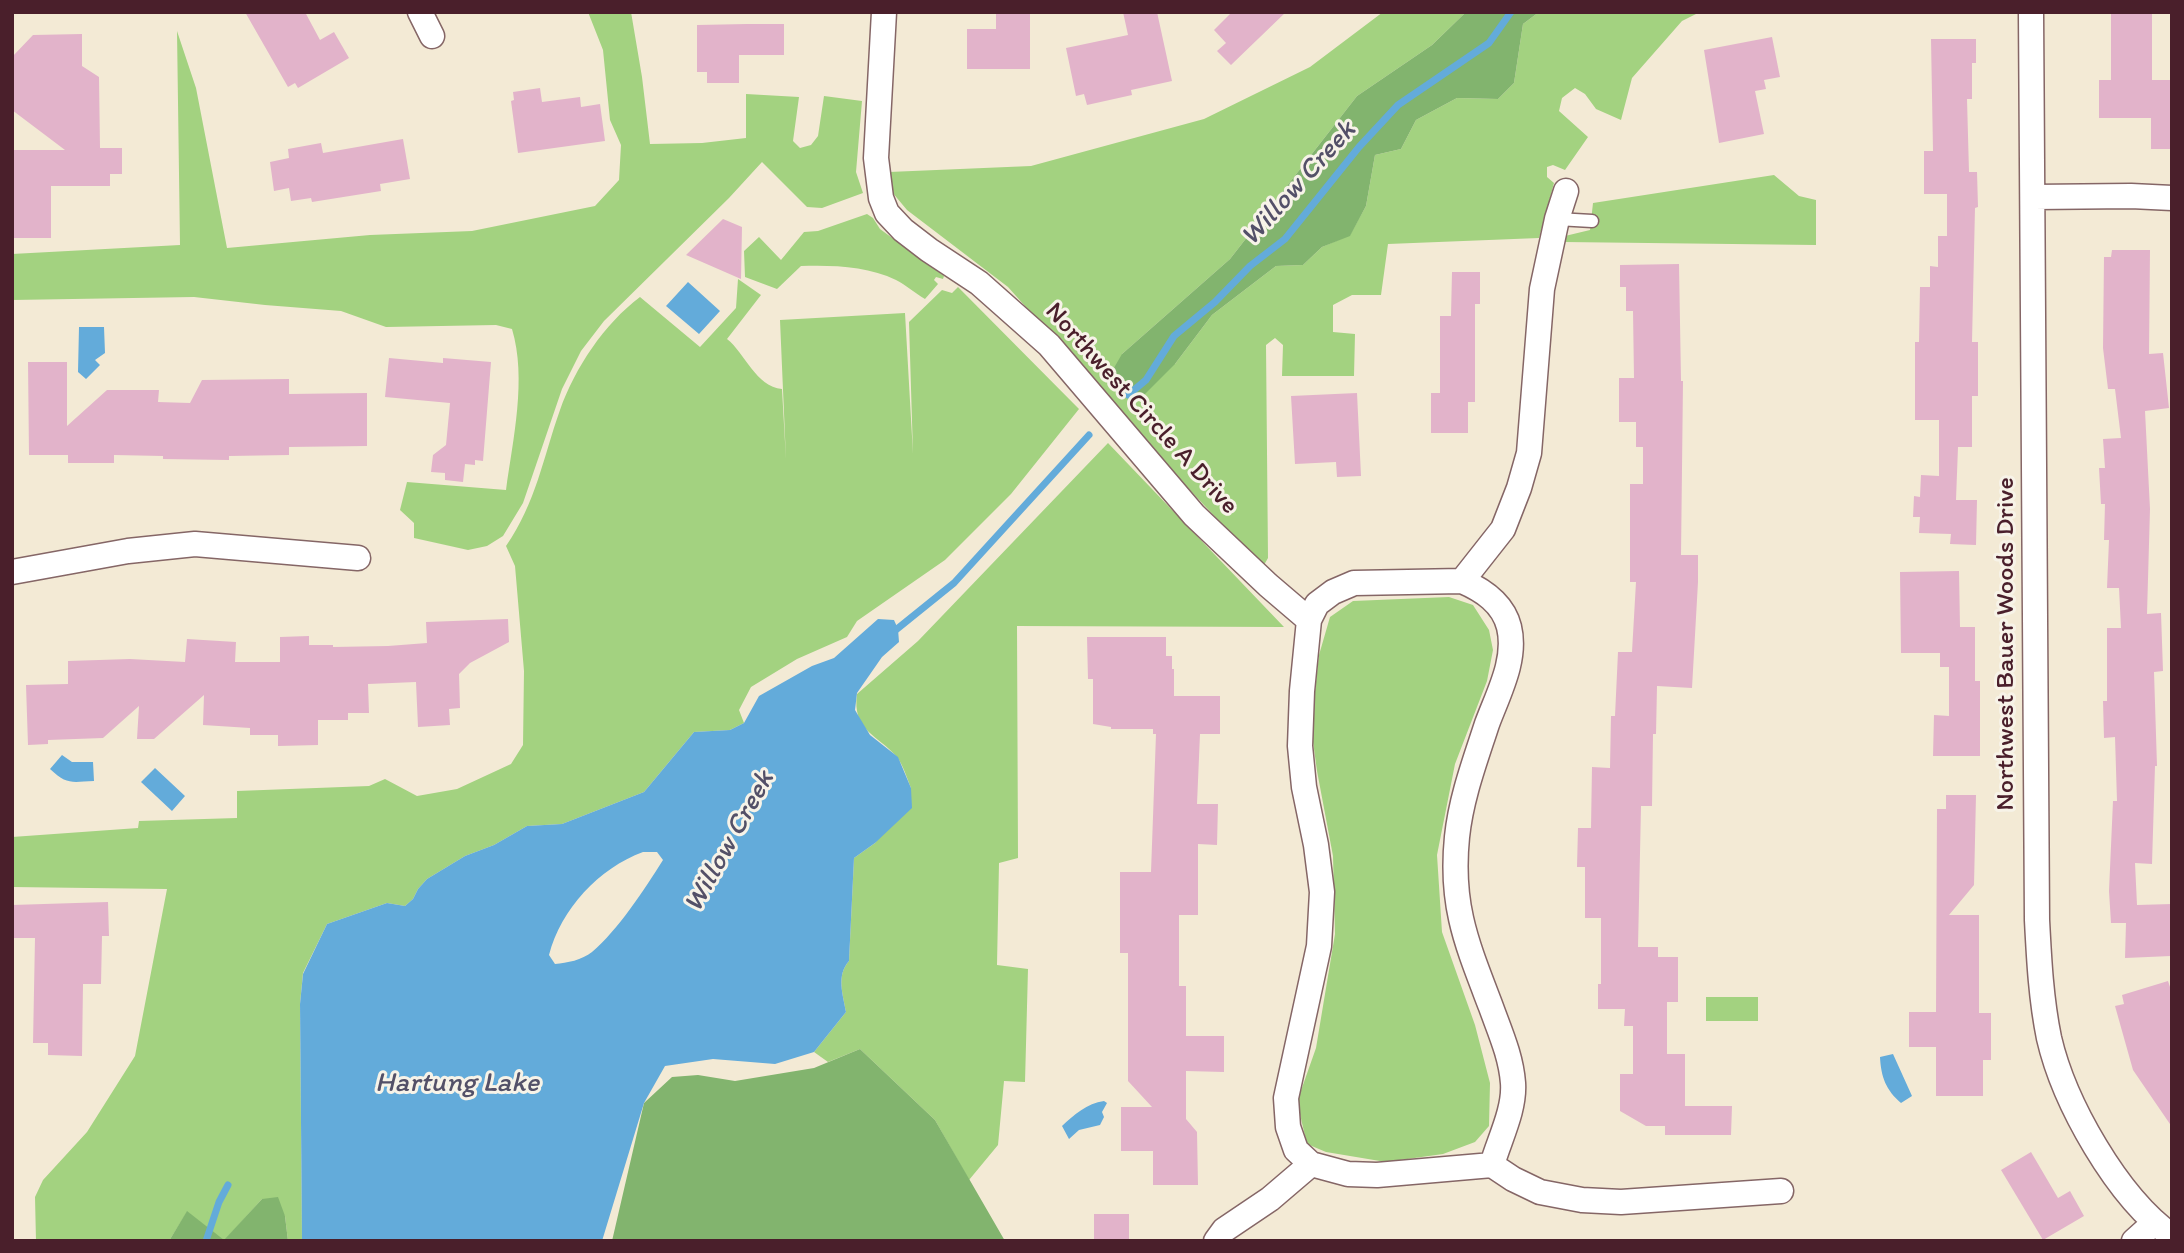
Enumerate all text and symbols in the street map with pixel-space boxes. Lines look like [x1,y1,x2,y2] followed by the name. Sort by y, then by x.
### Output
[1234,115,1364,253] water label: Willow Creek
[1038,297,1244,521] street label: Northwest Circle A Drive
[1990,477,2022,811] street label: Northwest Bauer Woods Drive
[677,765,783,919] water label: Willow Creek
[375,1067,539,1101] water label: Hartung Lake

